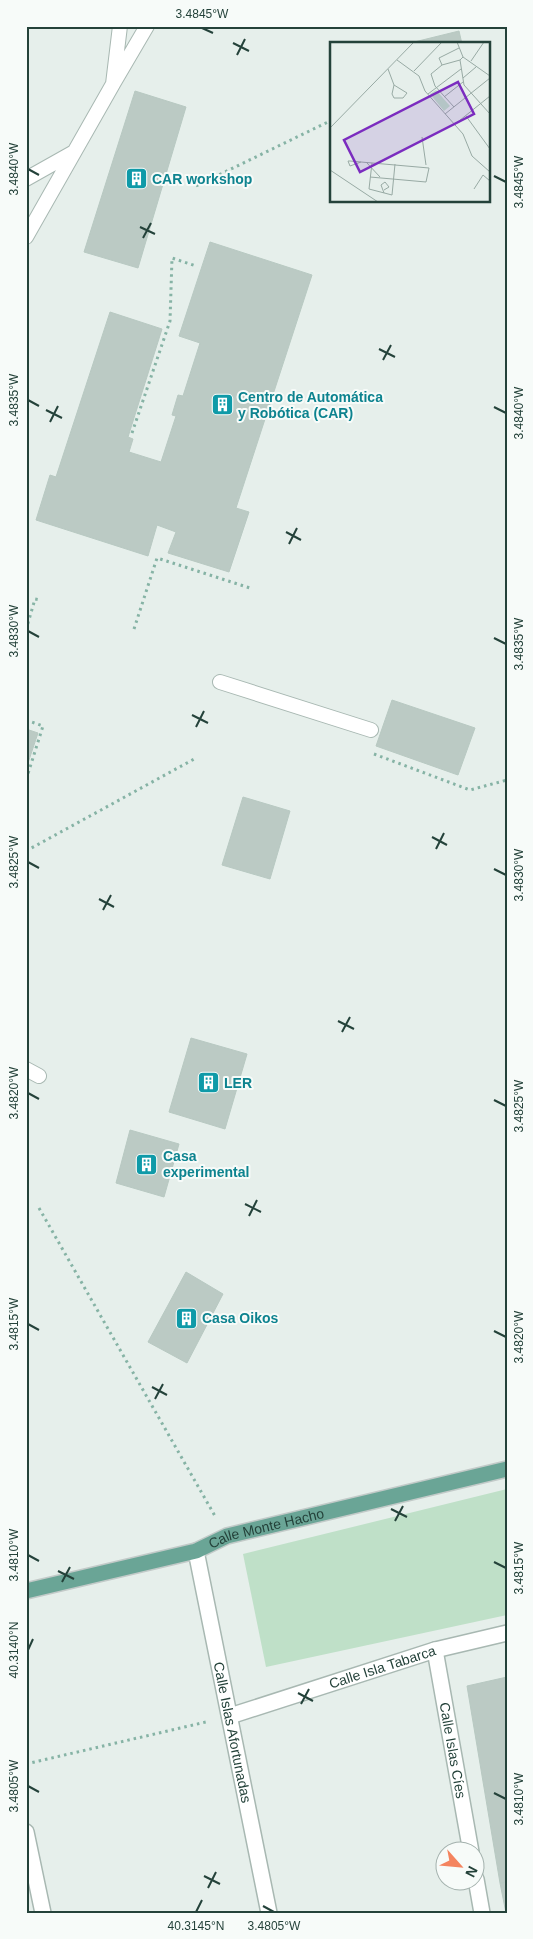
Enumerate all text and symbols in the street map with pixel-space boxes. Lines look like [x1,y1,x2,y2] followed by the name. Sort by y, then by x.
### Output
[176,7,229,21] text: 3.4845°W
[330,42,490,202] inset map
[7,142,21,195] text: 3.4840°W
[512,155,526,208] text: 3.4845°W
[124,167,148,191] building icon: CAR workshop
[152,171,252,187] place label: CAR workshop
[7,373,21,426] text: 3.4835°W
[512,386,526,439] text: 3.4840°W
[238,389,383,421] place label: Centro de Automática y Robótica (CAR)
[210,393,234,417] building icon: Centro de Automática y Robótica (CAR)
[7,604,21,657] text: 3.4830°W
[512,617,526,670] text: 3.4835°W
[7,835,21,888] text: 3.4825°W
[512,848,526,901] text: 3.4830°W
[7,1066,21,1119] text: 3.4820°W
[196,1071,220,1095] building icon: LER
[224,1075,252,1091] place label: LER
[512,1079,526,1132] text: 3.4825°W
[163,1148,249,1180] place label: Casa experimental
[135,1152,159,1176] building icon: Casa experimental
[7,1297,21,1350] text: 3.4815°W
[174,1306,198,1330] building icon: Casa Oikos
[202,1310,278,1326] place label: Casa Oikos
[512,1310,526,1363] text: 3.4820°W
[206,1505,326,1552] street label: Calle Monte Hacho
[7,1528,21,1581] text: 3.4810°W
[512,1541,526,1594] text: 3.4815°W
[7,1622,21,1678] text: 40.3140°N
[327,1642,438,1692] street label: Calle Isla Tabarca
[211,1660,255,1804] street label: Calle Islas Afortunadas
[436,1701,469,1800] street label: Calle Islas Cíes
[7,1759,21,1812] text: 3.4805°W
[512,1772,526,1825] text: 3.4810°W
[436,1842,486,1892] north arrow
[462,1864,481,1880] text: N
[168,1919,224,1933] text: 40.3145°N
[248,1919,301,1933] text: 3.4805°W

